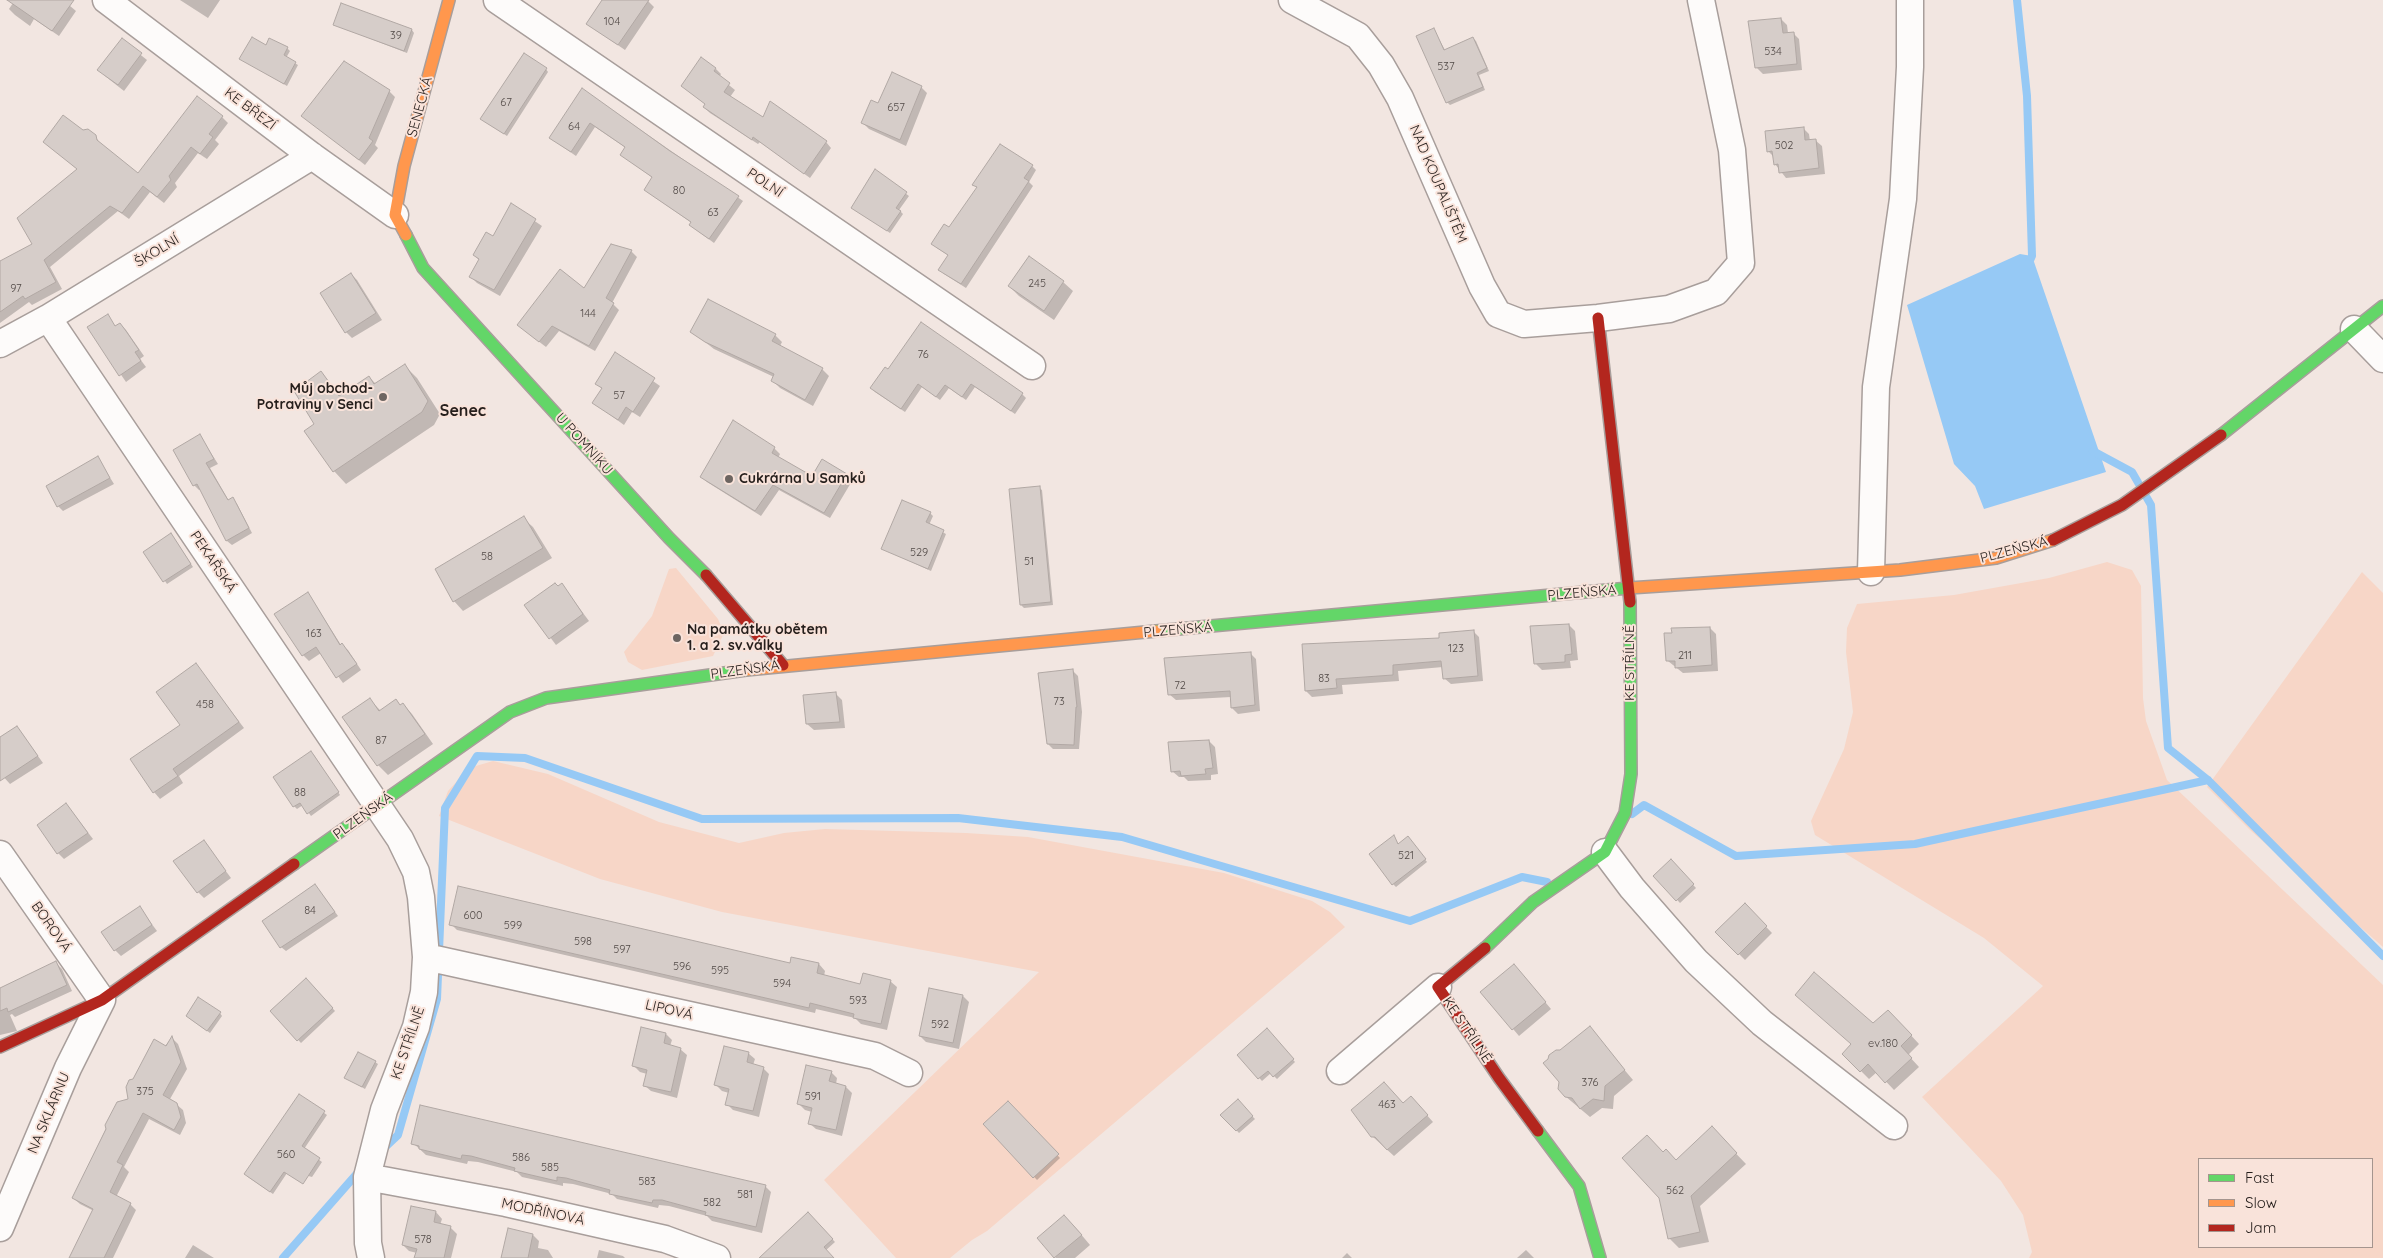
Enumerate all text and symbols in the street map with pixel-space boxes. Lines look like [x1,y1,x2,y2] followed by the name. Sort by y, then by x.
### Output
[604,15,620,29] house number: 104
[390,29,402,43] house number: 39
[1764,45,1782,59] house number: 534
[1437,60,1455,74] house number: 537
[404,75,436,139] street label: SENECKÁ
[221,84,279,134] street label: KE BŘEZÍ
[500,96,512,110] house number: 67
[887,101,905,115] house number: 657
[568,120,580,134] house number: 64
[1406,122,1470,246] street label: NAD KOUPALIŠTĚM
[1775,139,1793,153] house number: 502
[744,165,786,201] street label: POLNÍ
[673,184,685,198] house number: 80
[707,206,719,220] house number: 63
[132,231,182,271] street label: ŠKOLNÍ
[1028,277,1046,291] house number: 245
[10,282,22,296] house number: 97
[580,307,596,321] house number: 144
[917,348,929,362] house number: 76
[257,381,373,414] place label: Můj obchod- Potraviny v Senci
[613,389,625,403] house number: 57
[377,391,389,403] marker: Můj obchod- Potraviny v Senci
[440,401,486,421] district label: Senec
[552,410,616,478] street label: U POMNÍKU
[739,471,866,487] place label: Cukrárna U Samků
[723,473,735,485] marker: Cukrárna U Samků
[186,528,240,596] street label: PEKAŘSKÁ
[1978,533,2050,567] street label: PLZEŇSKÁ
[910,546,928,560] house number: 529
[481,550,493,564] house number: 58
[1024,555,1034,569] house number: 51
[1547,582,1617,604] street label: PLZEŇSKÁ
[1143,619,1213,641] street label: PLZEŇSKÁ
[687,622,828,654] place label: Na památku obětem 1. a 2. sv.války
[1622,625,1638,701] street label: KE STŘÍLNĚ
[306,627,322,641] house number: 163
[671,632,683,644] marker: Na památku obětem 1. a 2. sv.války
[1448,642,1464,656] house number: 123
[1678,649,1692,663] house number: 211
[710,657,780,683] street label: PLZEŇSKÁ
[1318,672,1330,686] house number: 83
[1174,679,1186,693] house number: 72
[1053,695,1065,709] house number: 73
[196,698,214,712] house number: 458
[375,734,387,748] house number: 87
[294,786,306,800] house number: 88
[330,789,396,843] street label: PLZEŇSKÁ
[1398,849,1414,863] house number: 521
[27,898,75,956] street label: BOROVÁ
[304,904,316,918] house number: 84
[463,909,483,923] house number: 600
[504,919,522,933] house number: 599
[574,935,592,949] house number: 598
[613,943,631,957] house number: 597
[673,960,691,974] house number: 596
[711,964,729,978] house number: 595
[773,977,791,991] house number: 594
[849,994,867,1008] house number: 593
[1439,994,1495,1066] street label: KE STŘÍLNĚ
[644,996,694,1024] street label: LIPOVÁ
[388,1004,428,1082] street label: KE STŘÍLNĚ
[931,1018,949,1032] house number: 592
[1868,1037,1898,1051] house number: ev.180
[24,1070,74,1156] street label: NA SKLÁRNU
[1582,1076,1598,1090] house number: 376
[136,1085,154,1099] house number: 375
[805,1090,821,1104] house number: 591
[1378,1098,1396,1112] house number: 463
[277,1148,295,1162] house number: 560
[512,1151,530,1165] house number: 586
[2198,1158,2373,1248] legend
[541,1161,559,1175] house number: 585
[2245,1168,2274,1187] text: Fast
[638,1175,656,1189] house number: 583
[1666,1184,1684,1198] house number: 562
[737,1188,753,1202] house number: 581
[2245,1193,2277,1212] text: Slow
[500,1195,586,1229] street label: MODŘÍNOVÁ
[703,1196,721,1210] house number: 582
[2245,1218,2276,1237] text: Jam
[414,1233,432,1247] house number: 578

